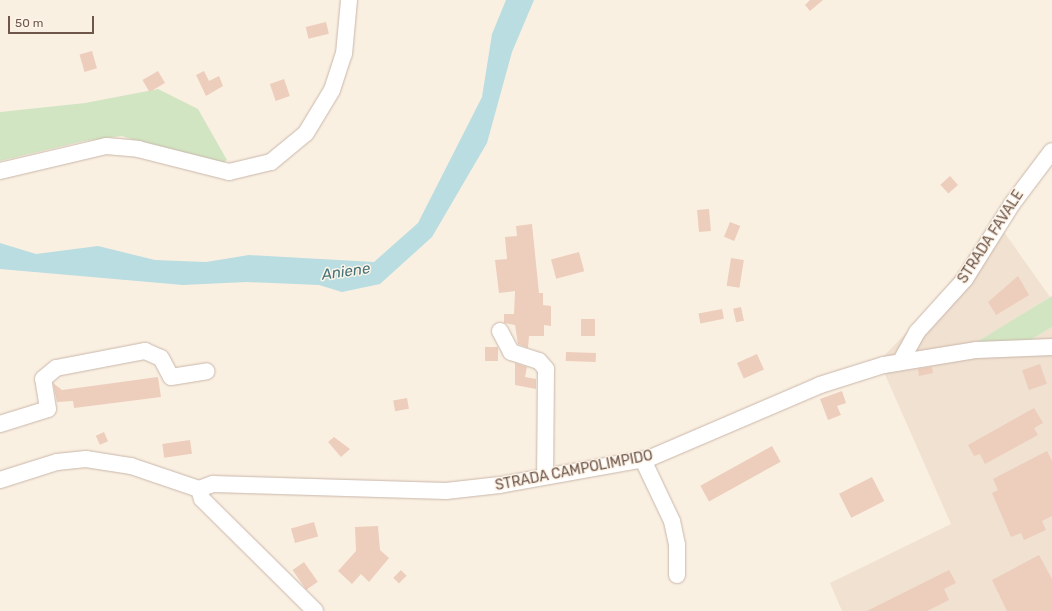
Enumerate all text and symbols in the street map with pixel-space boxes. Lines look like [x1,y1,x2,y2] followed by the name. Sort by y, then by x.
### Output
[10,8,96,34] scale bar
[15,16,43,30] text: 50 m
[955,187,1027,287] street label: STRADA FAVALE
[321,260,371,284] water label: Aniene
[494,447,654,495] street label: STRADA CAMPOLIMPIDO

